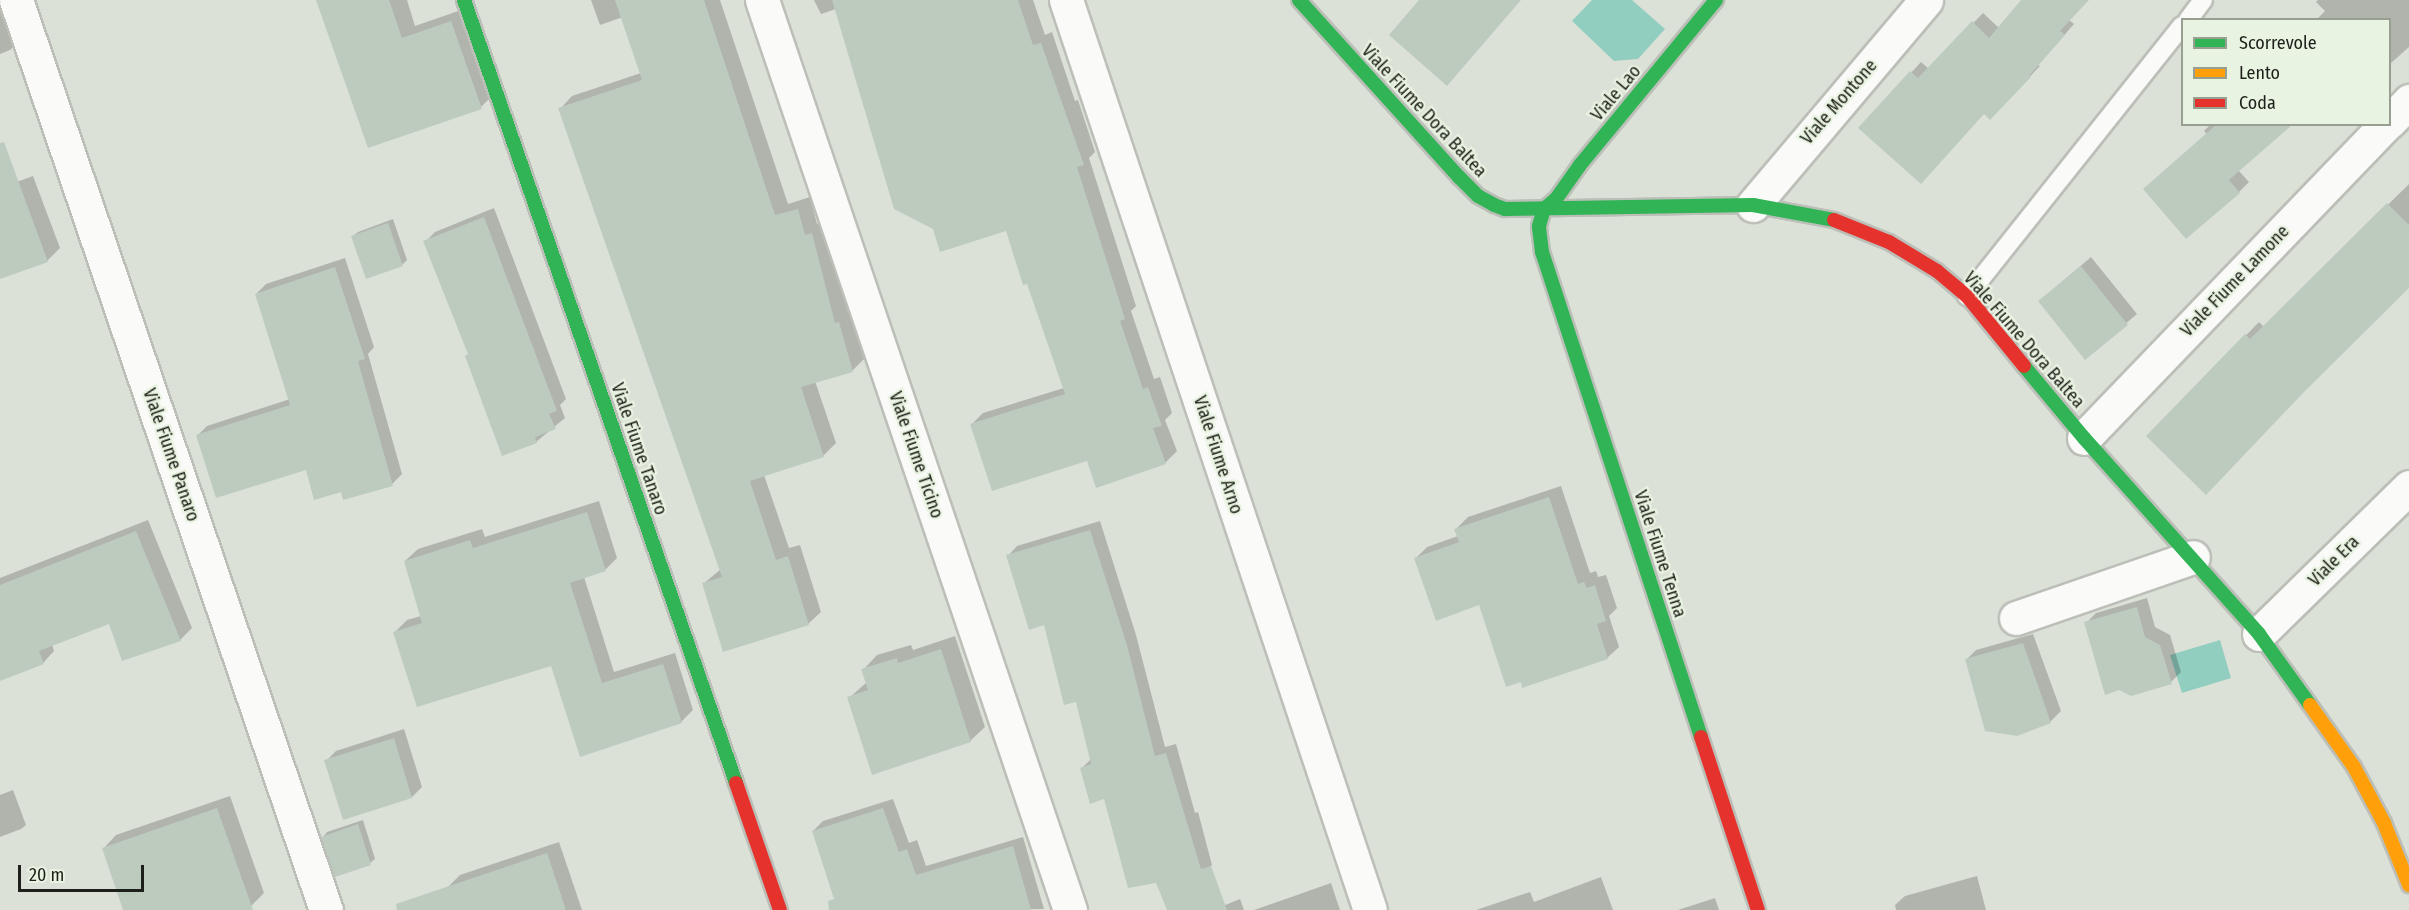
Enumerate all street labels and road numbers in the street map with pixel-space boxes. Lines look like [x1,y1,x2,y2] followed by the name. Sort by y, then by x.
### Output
[1357,40,1491,182] street label: Viale Fiume Dora Baltea
[1796,55,1882,149] street label: Viale Montone
[1586,61,1646,125] street label: Viale Lao
[2176,221,2294,341] street label: Viale Fiume Lamone
[1959,267,2089,413] street label: Viale Fiume Dora Baltea
[606,380,672,518] street label: Viale Fiume Tanaro
[138,386,204,524] street label: Viale Fiume Panaro
[884,389,948,521] street label: Viale Fiume Ticino
[1189,393,1247,517] street label: Viale Fiume Arno
[1629,488,1691,620] street label: Viale Fiume Tenna
[2304,531,2364,591] street label: Viale Era

